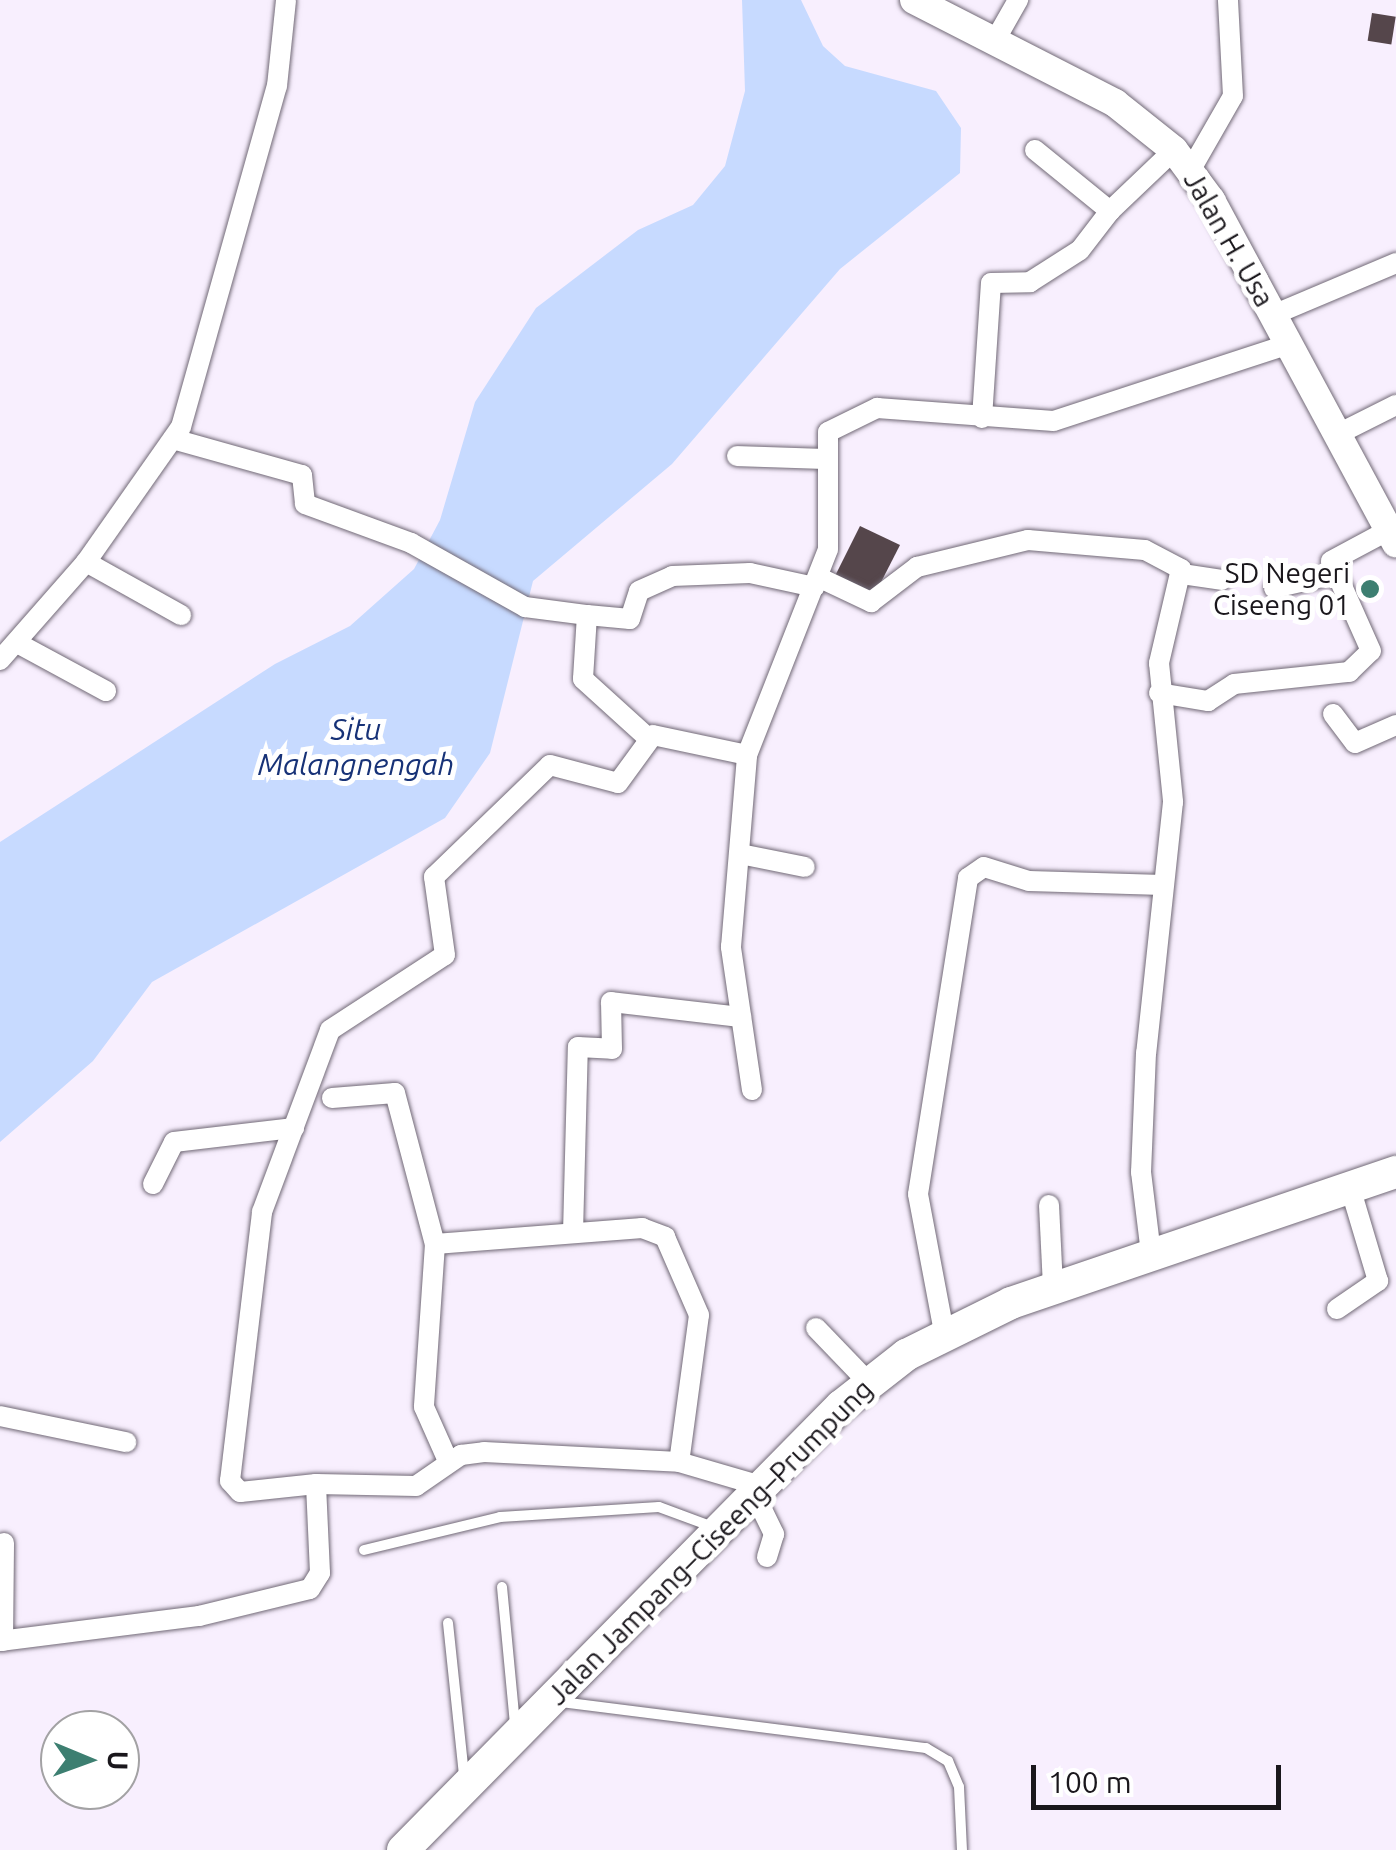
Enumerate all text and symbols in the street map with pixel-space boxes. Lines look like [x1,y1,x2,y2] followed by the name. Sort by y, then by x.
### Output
[1177,165,1281,313] street label: Jalan H. Usa
[1213,556,1350,622] place label: SD Negeri Ciseeng 01
[1359,578,1381,600] marker: SD Negeri Ciseeng 01
[258,711,454,782] water label: Situ Malangnengah
[540,1372,880,1712] street label: Jalan Jampang–Ciseeng–Prumpung
[40,1710,140,1810] north arrow
[1036,1745,1286,1807] scale bar
[103,1750,134,1771] text: U
[1048,1765,1132,1799] text: 100 m

